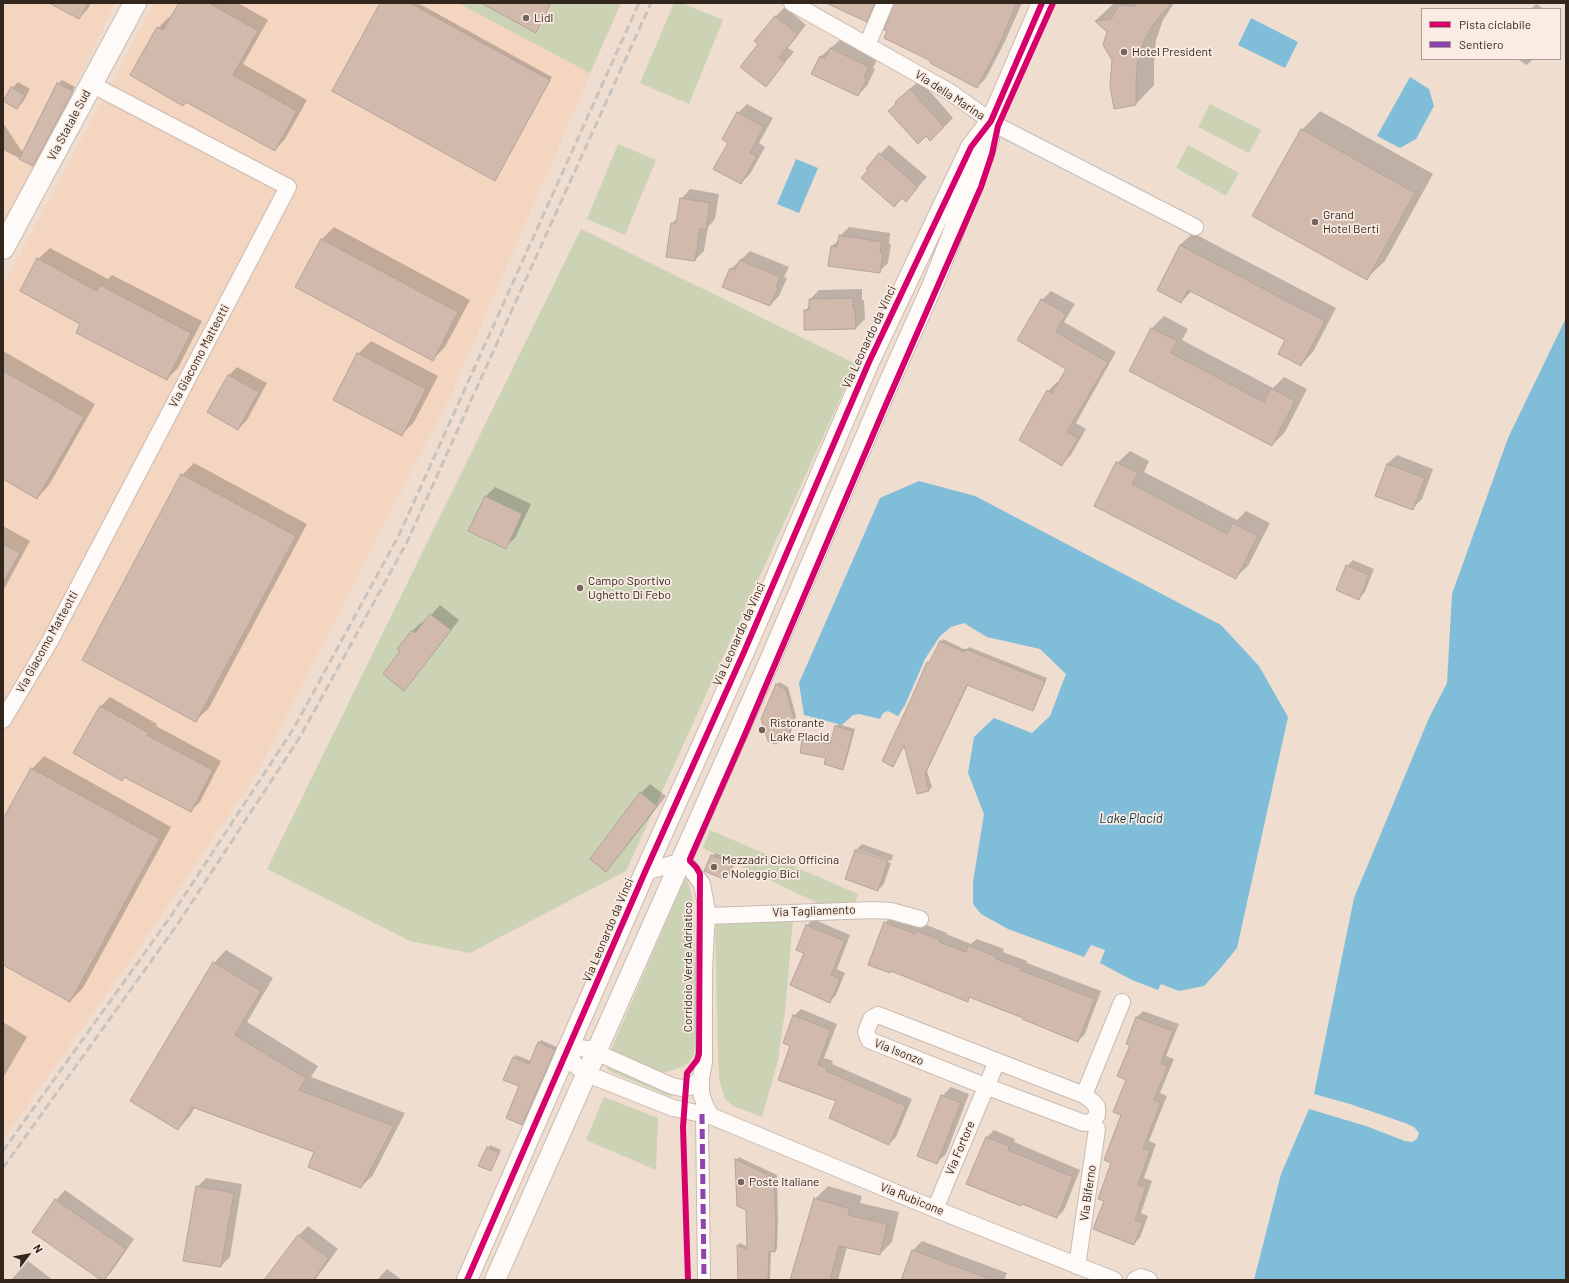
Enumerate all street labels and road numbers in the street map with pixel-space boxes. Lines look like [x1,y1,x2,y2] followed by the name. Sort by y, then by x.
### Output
[912,67,988,123] street label: Via della Marina
[44,87,94,163] street label: Via Statale Sud
[839,283,899,391] street label: Via Leonardo da Vinci
[166,302,232,410] street label: Via Giacomo Matteotti
[710,580,768,688] street label: Via Leonardo da Vinci
[13,588,81,696] street label: Via Giacomo Matteotti
[580,876,636,984] street label: Via Leonardo da Vinci
[681,902,695,1032] street label: Corridoio Verde Adriatico
[772,902,856,920] street label: Via Tagliamento
[872,1036,926,1068] street label: Via Isonzo
[942,1119,978,1177] street label: Via Fortore
[1077,1164,1099,1222] street label: Via Biferno
[878,1180,946,1218] street label: Via Rubicone

